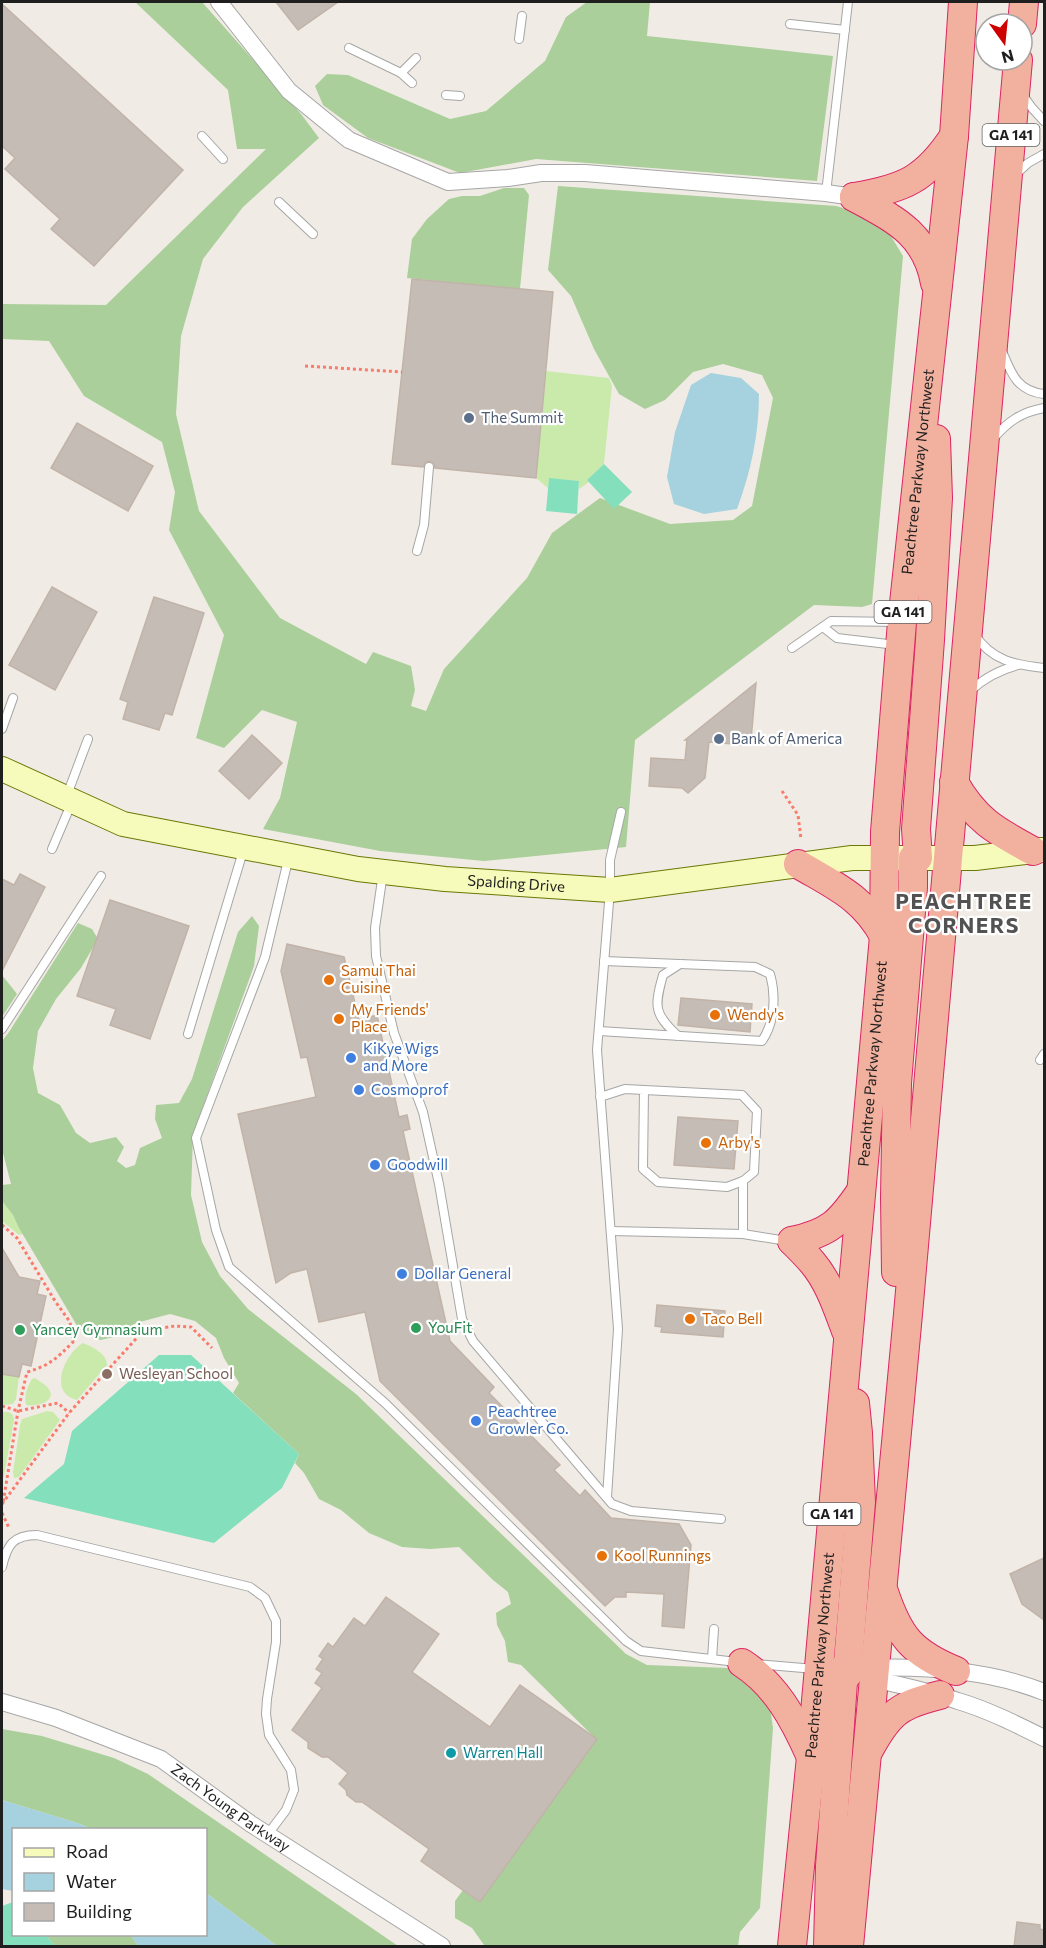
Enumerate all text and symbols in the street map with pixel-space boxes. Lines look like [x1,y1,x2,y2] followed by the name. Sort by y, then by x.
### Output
[974,12,1034,72] north arrow
[1000,46,1016,68] text: N
[982,124,1040,146] road number: GA 141
[897,368,937,575] street label: Peachtree Parkway Northwest
[481,408,563,426] place label: The Summit
[462,411,476,425] marker: The Summit
[874,601,932,623] road number: GA 141
[731,729,842,747] place label: Bank of America
[712,732,726,746] marker: Bank of America
[467,871,566,895] street label: Spalding Drive
[895,888,1033,937] district label: PEACHTREE CORNERS
[854,960,890,1167] street label: Peachtree Parkway Northwest
[341,961,416,996] place label: Samui Thai Cuisine
[322,973,336,987] marker: Samui Thai Cuisine
[351,1000,429,1035] place label: My Friends' Place
[727,1005,784,1023] place label: Wendy's
[708,1008,722,1022] marker: Wendy's
[332,1012,346,1026] marker: My Friends' Place
[363,1039,439,1074] place label: KiKye Wigs and More
[344,1051,358,1065] marker: KiKye Wigs and More
[371,1080,448,1098] place label: Cosmoprof
[352,1083,366,1097] marker: Cosmoprof
[718,1133,761,1151] place label: Arby's
[699,1136,713,1150] marker: Arby's
[387,1155,448,1173] place label: Goodwill
[368,1158,382,1172] marker: Goodwill
[414,1264,511,1282] place label: Dollar General
[395,1267,409,1281] marker: Dollar General
[702,1309,763,1327] place label: Taco Bell
[683,1312,697,1326] marker: Taco Bell
[428,1318,472,1336] place label: YouFit
[32,1320,163,1338] place label: Yancey Gymnasium
[409,1321,423,1335] marker: YouFit
[13,1323,27,1337] marker: Yancey Gymnasium
[119,1364,233,1382] place label: Wesleyan School
[100,1367,114,1381] marker: Wesleyan School
[488,1402,568,1437] place label: Peachtree Growler Co.
[469,1414,483,1428] marker: Peachtree Growler Co.
[804,1503,860,1525] road number: GA 141
[614,1546,711,1564] place label: Kool Runnings
[595,1549,609,1563] marker: Kool Runnings
[801,1552,837,1759] street label: Peachtree Parkway Northwest
[463,1743,543,1761] place label: Warren Hall
[444,1746,458,1760] marker: Warren Hall
[168,1759,294,1855] street label: Zach Young Parkway
[12,1828,207,1936] legend
[66,1840,108,1862] text: Road
[66,1870,117,1892] text: Water
[66,1900,132,1922] text: Building

